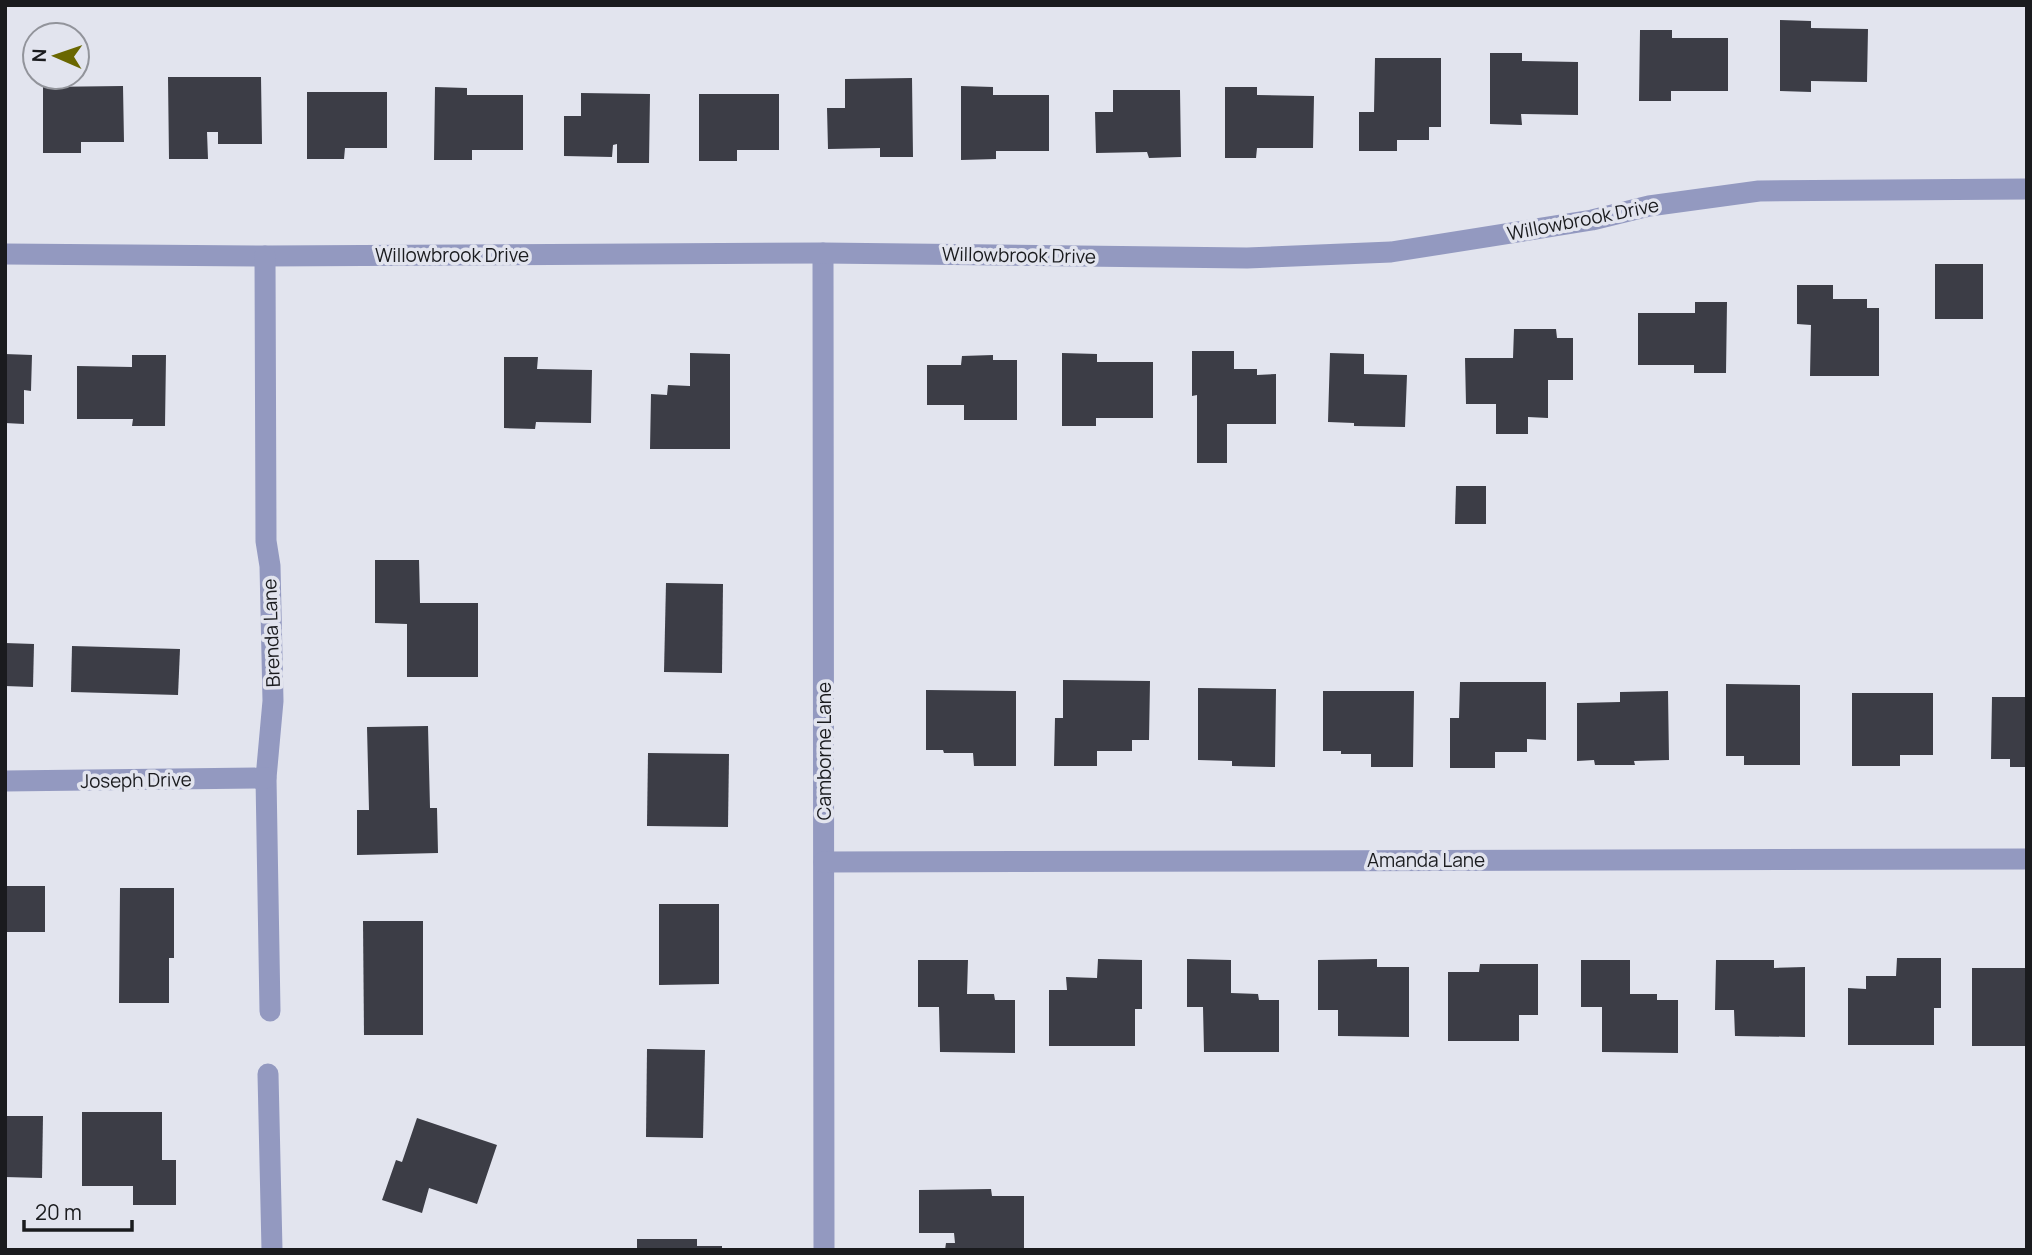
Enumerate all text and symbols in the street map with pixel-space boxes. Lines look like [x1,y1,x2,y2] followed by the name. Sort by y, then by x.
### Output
[21,21,91,91] north arrow
[26,48,52,63] text: N
[1505,192,1661,246] street label: Willowbrook Drive
[942,241,1096,269] street label: Willowbrook Drive
[375,242,529,268] street label: Willowbrook Drive
[256,578,286,688] street label: Brenda Lane
[811,682,837,820] street label: Camborne Lane
[80,766,192,794] street label: Joseph Drive
[1367,847,1485,873] street label: Amanda Lane
[24,1188,133,1232] scale bar
[35,1198,82,1226] text: 20 m

